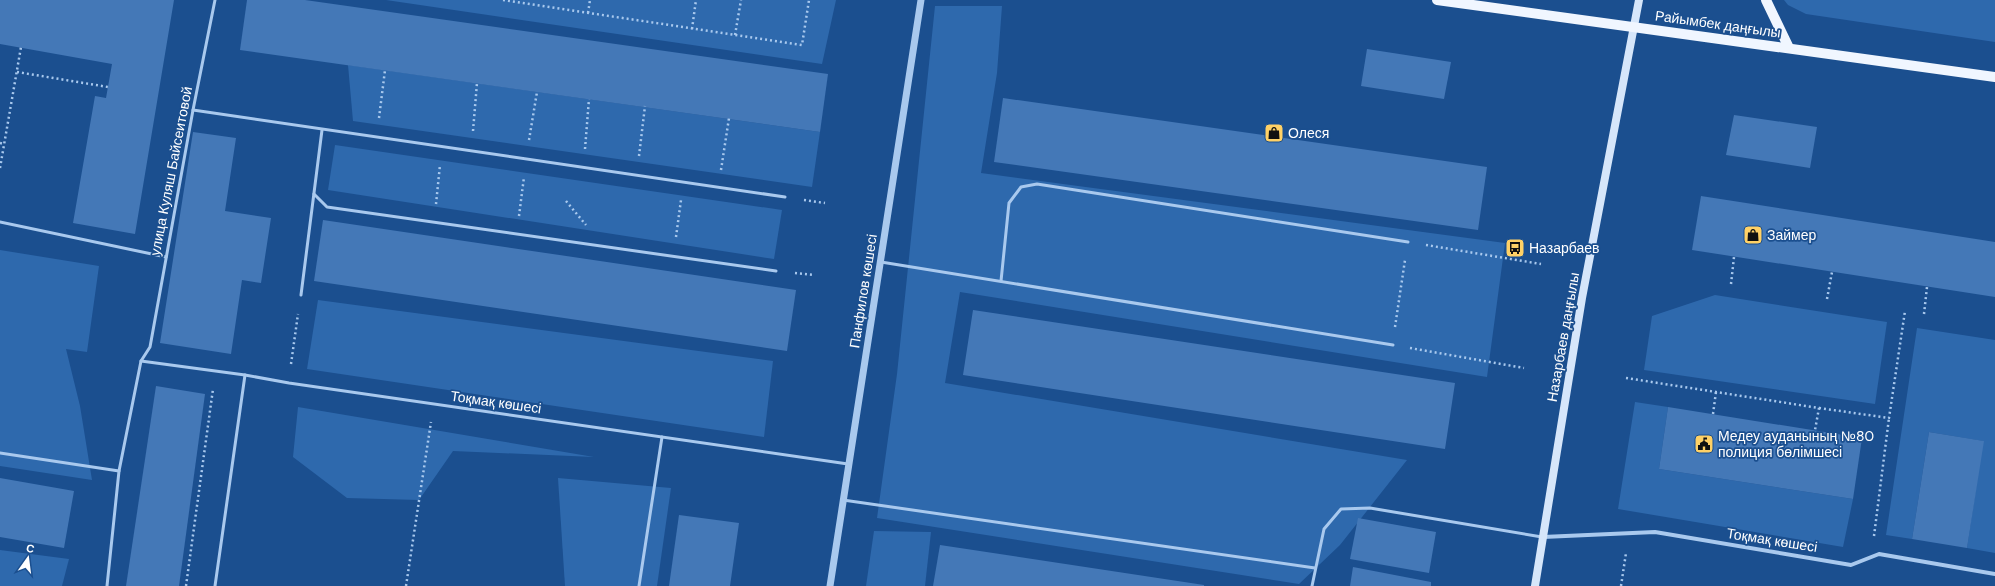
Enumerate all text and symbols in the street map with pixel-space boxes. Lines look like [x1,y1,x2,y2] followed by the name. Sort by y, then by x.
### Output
[1654,6,1782,42] street label: Райымбек даңғылы
[146,85,196,257] street label: улица Куляш Байсеитовой
[1263,122,1285,144] shop icon: Олеся
[1288,124,1329,142] place label: Олеся
[1742,224,1764,246] shop icon: Займер
[1767,226,1816,244] place label: Займер
[845,233,881,349] street label: Панфилов көшесі
[1504,237,1526,259] bus stop icon: Назарбаев
[1529,239,1599,257] place label: Назарбаев
[1543,271,1583,403] street label: Назарбаев даңғылы
[449,387,543,417] street label: Тоқмақ көшесі
[1718,427,1874,461] place label: Медеу ауданының №80 полиция бөлімшесі
[1693,433,1715,455] public building icon: Медеу ауданының №80 полиция бөлімшесі
[1725,524,1819,556] street label: Тоқмақ көшесі
[8,538,48,578] north arrow
[25,541,36,556] text: С

